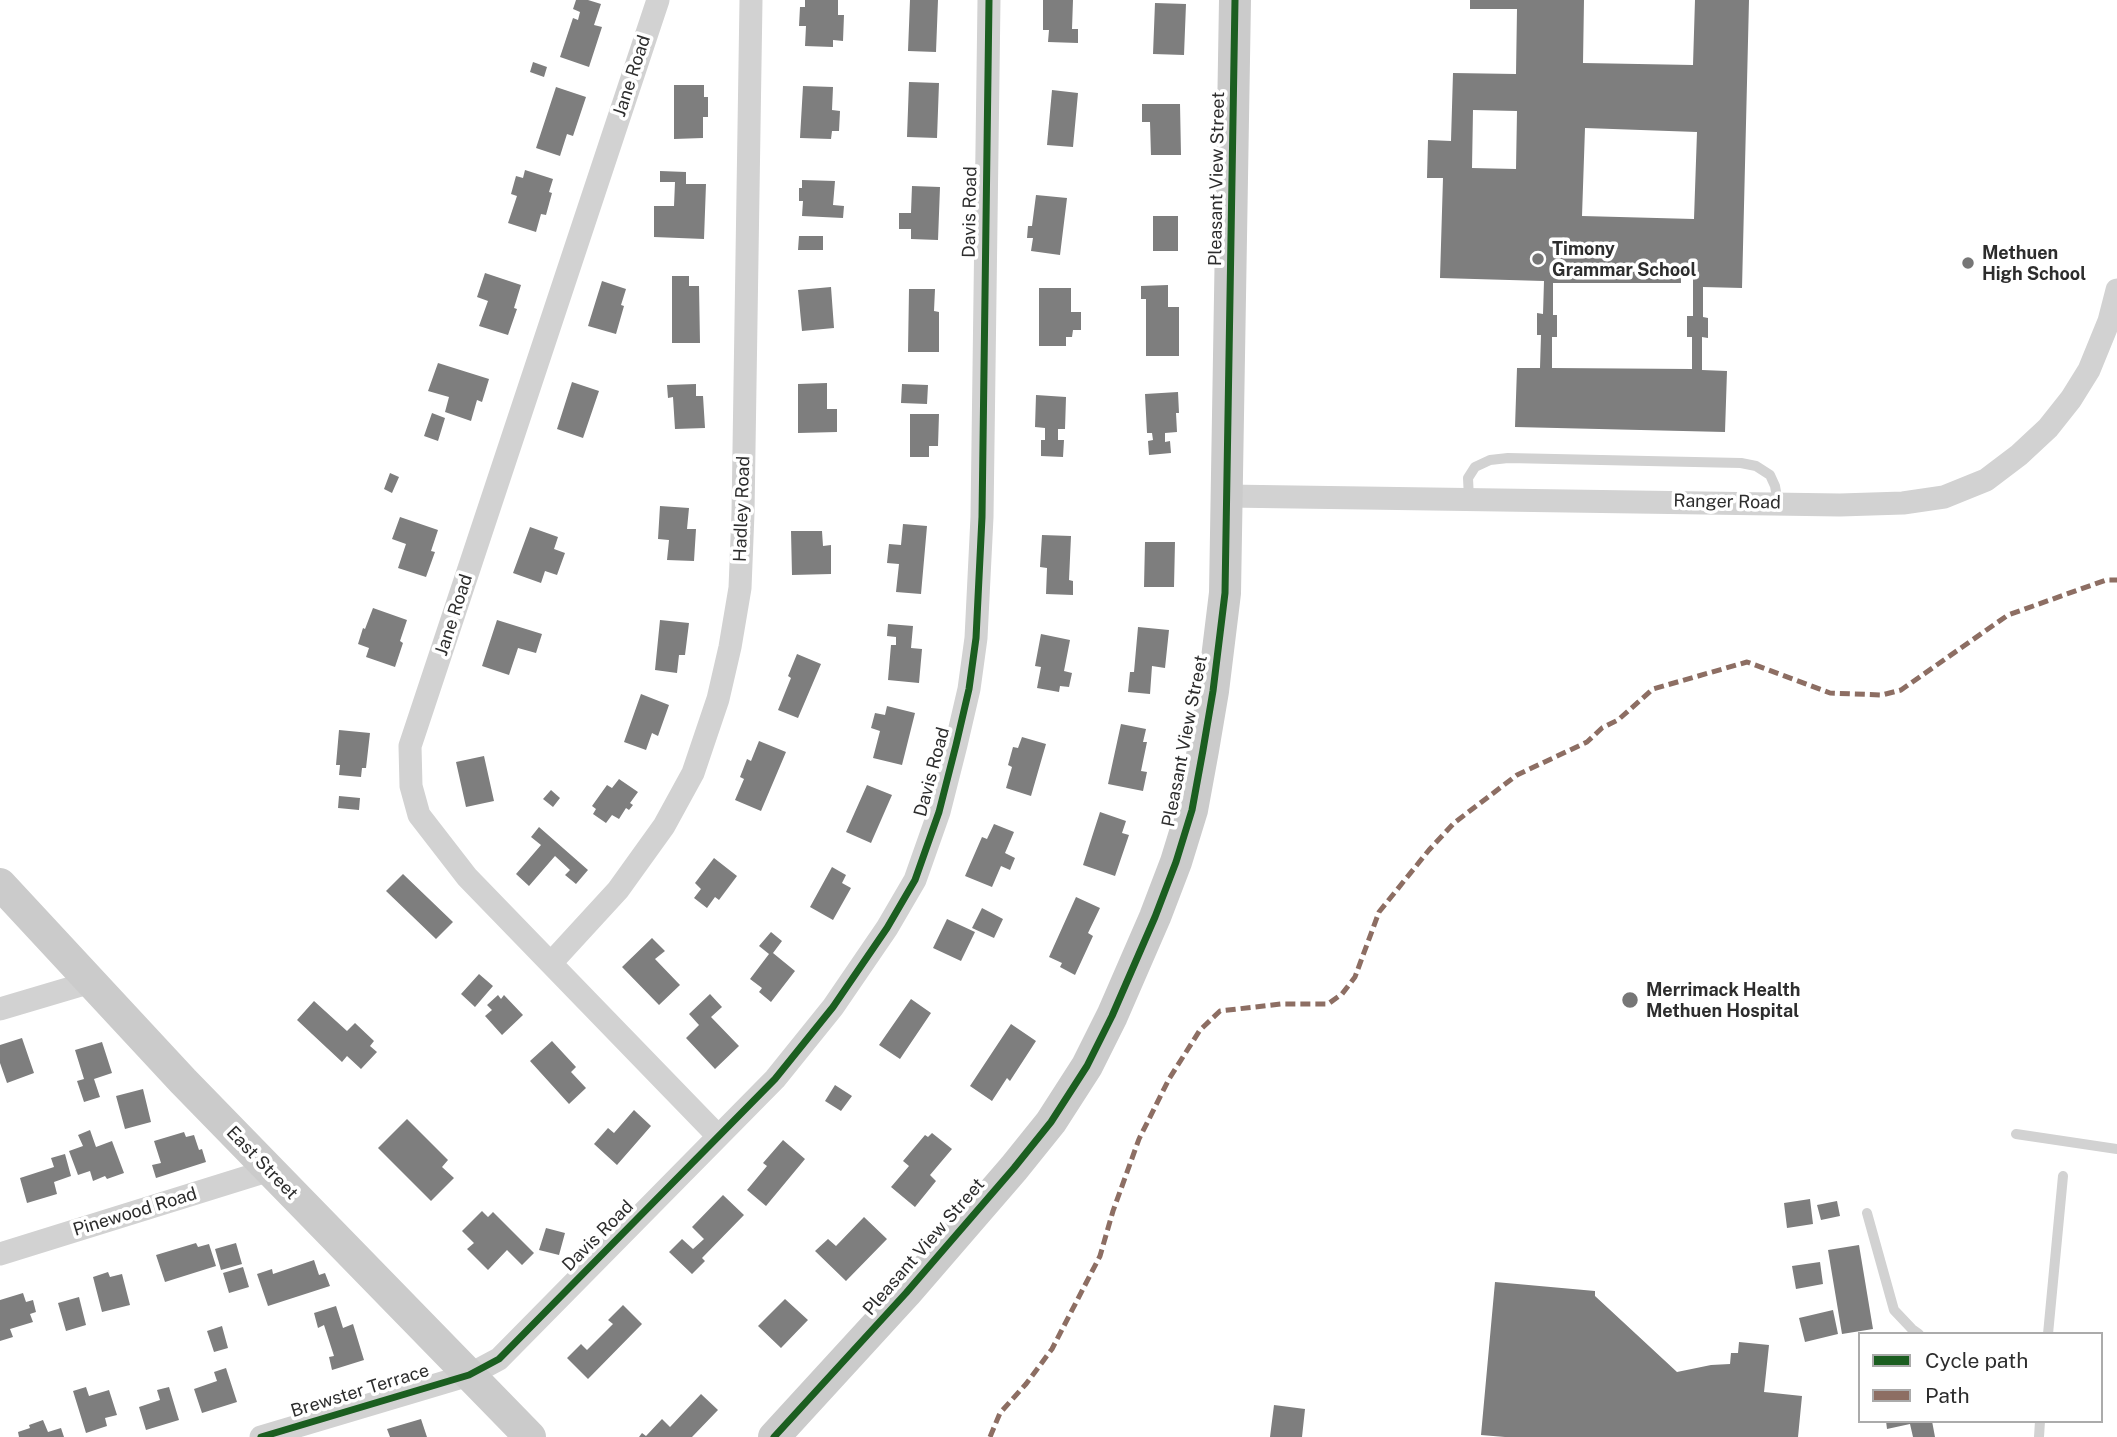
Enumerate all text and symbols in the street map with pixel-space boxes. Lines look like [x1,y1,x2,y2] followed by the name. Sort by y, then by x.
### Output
[609,32,655,120] street label: Jane Road
[1205,92,1229,266] street label: Pleasant View Street
[958,166,982,258] street label: Davis Road
[1552,238,1696,280] place label: Timony Grammar School
[1982,242,2086,284] place label: Methuen High School
[1530,251,1546,267] marker: Timony Grammar School
[1960,255,1976,271] marker: Methuen High School
[729,456,755,562] street label: Hadley Road
[1673,490,1781,514] street label: Ranger Road
[431,571,477,659] street label: Jane Road
[1158,653,1212,829] street label: Pleasant View Street
[910,725,954,819] street label: Davis Road
[1646,979,1800,1021] place label: Merrimack Health Methuen Hospital
[1620,990,1640,1010] marker: Merrimack Health Methuen Hospital
[222,1122,302,1204] street label: East Street
[859,1174,989,1320] street label: Pleasant View Street
[70,1183,200,1241] street label: Pinewood Road
[558,1196,638,1276] street label: Davis Road
[1858,1332,2103,1423] legend
[1925,1348,2028,1373] text: Cycle path
[288,1360,432,1422] street label: Brewster Terrace
[1925,1383,1970,1408] text: Path

